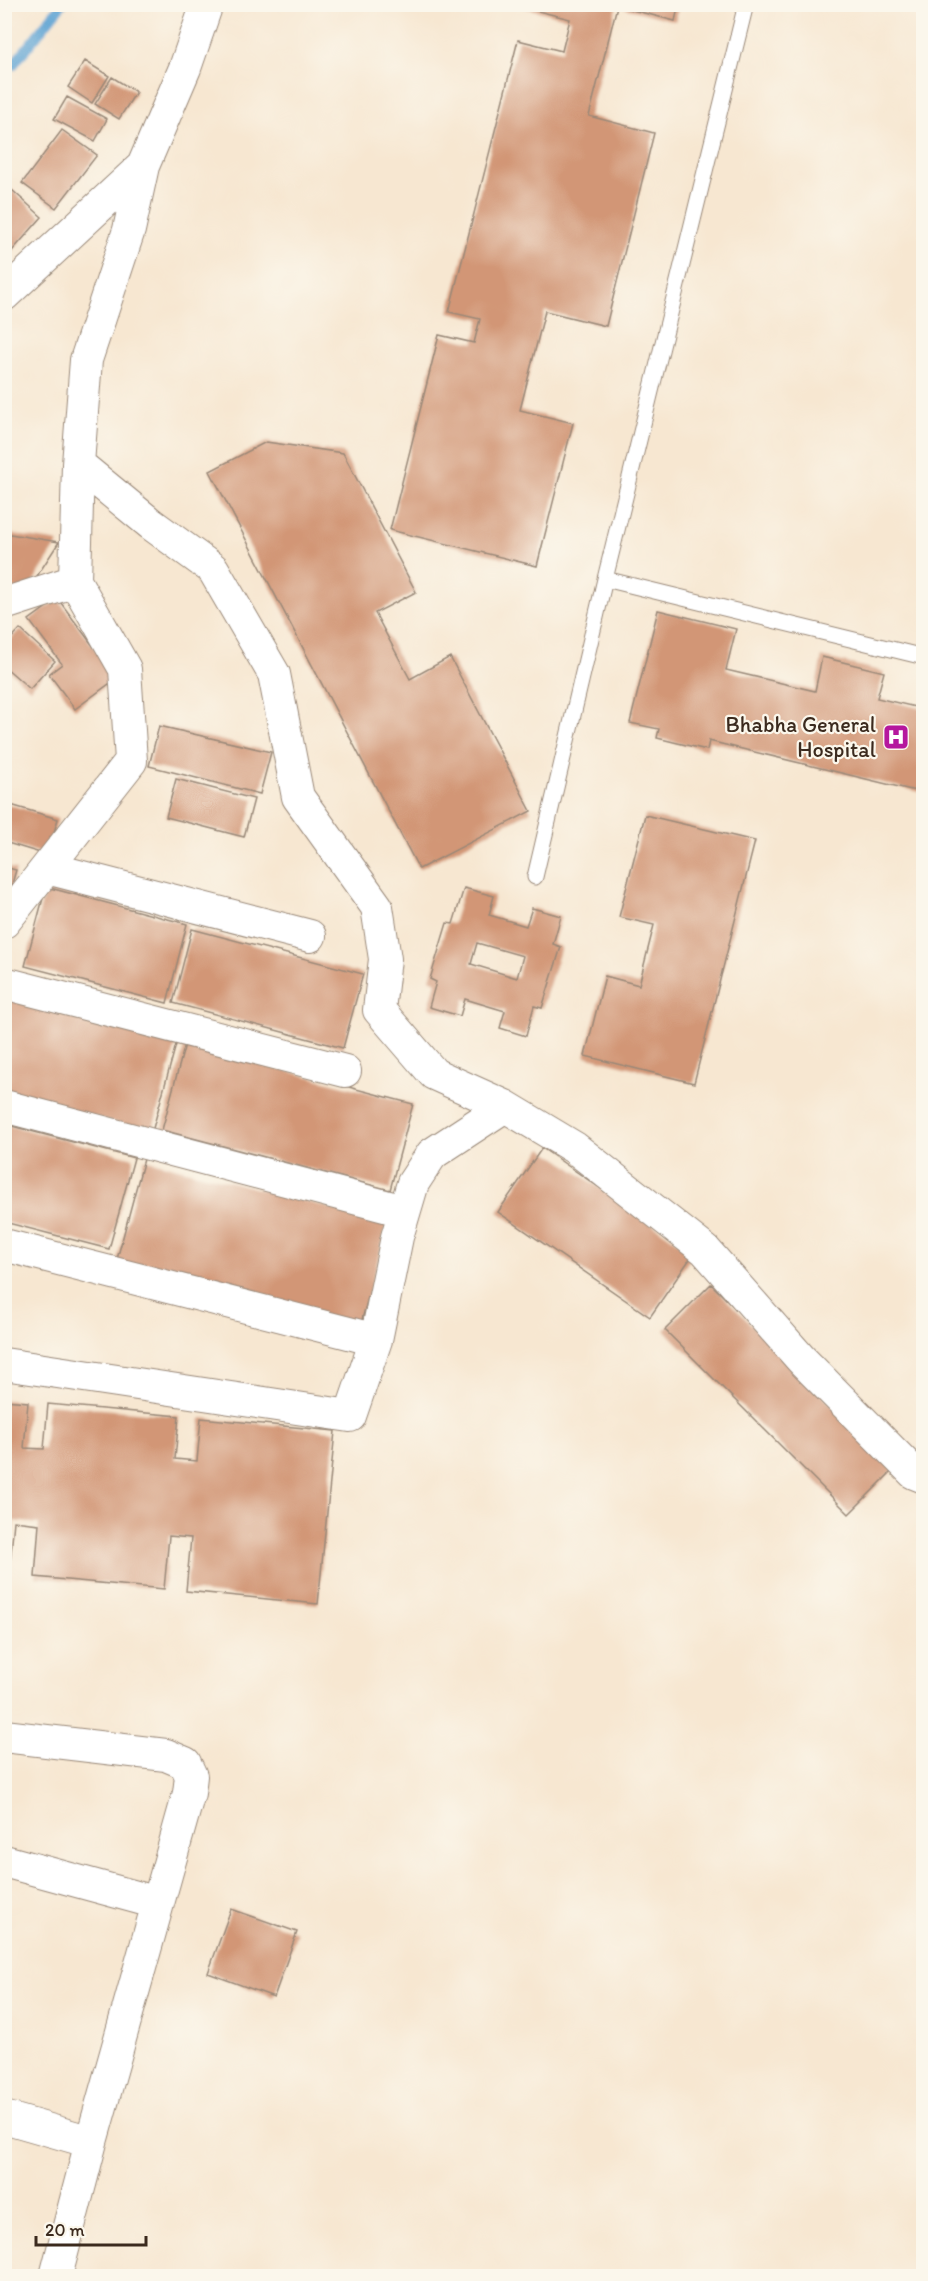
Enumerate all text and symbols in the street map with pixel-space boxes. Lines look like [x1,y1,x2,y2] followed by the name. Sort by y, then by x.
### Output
[726,711,876,763] place label: Bhabha General Hospital
[881,722,911,752] hospital icon: Bhabha General Hospital
[36,2209,146,2247] scale bar
[45,2219,85,2241] text: 20 m

